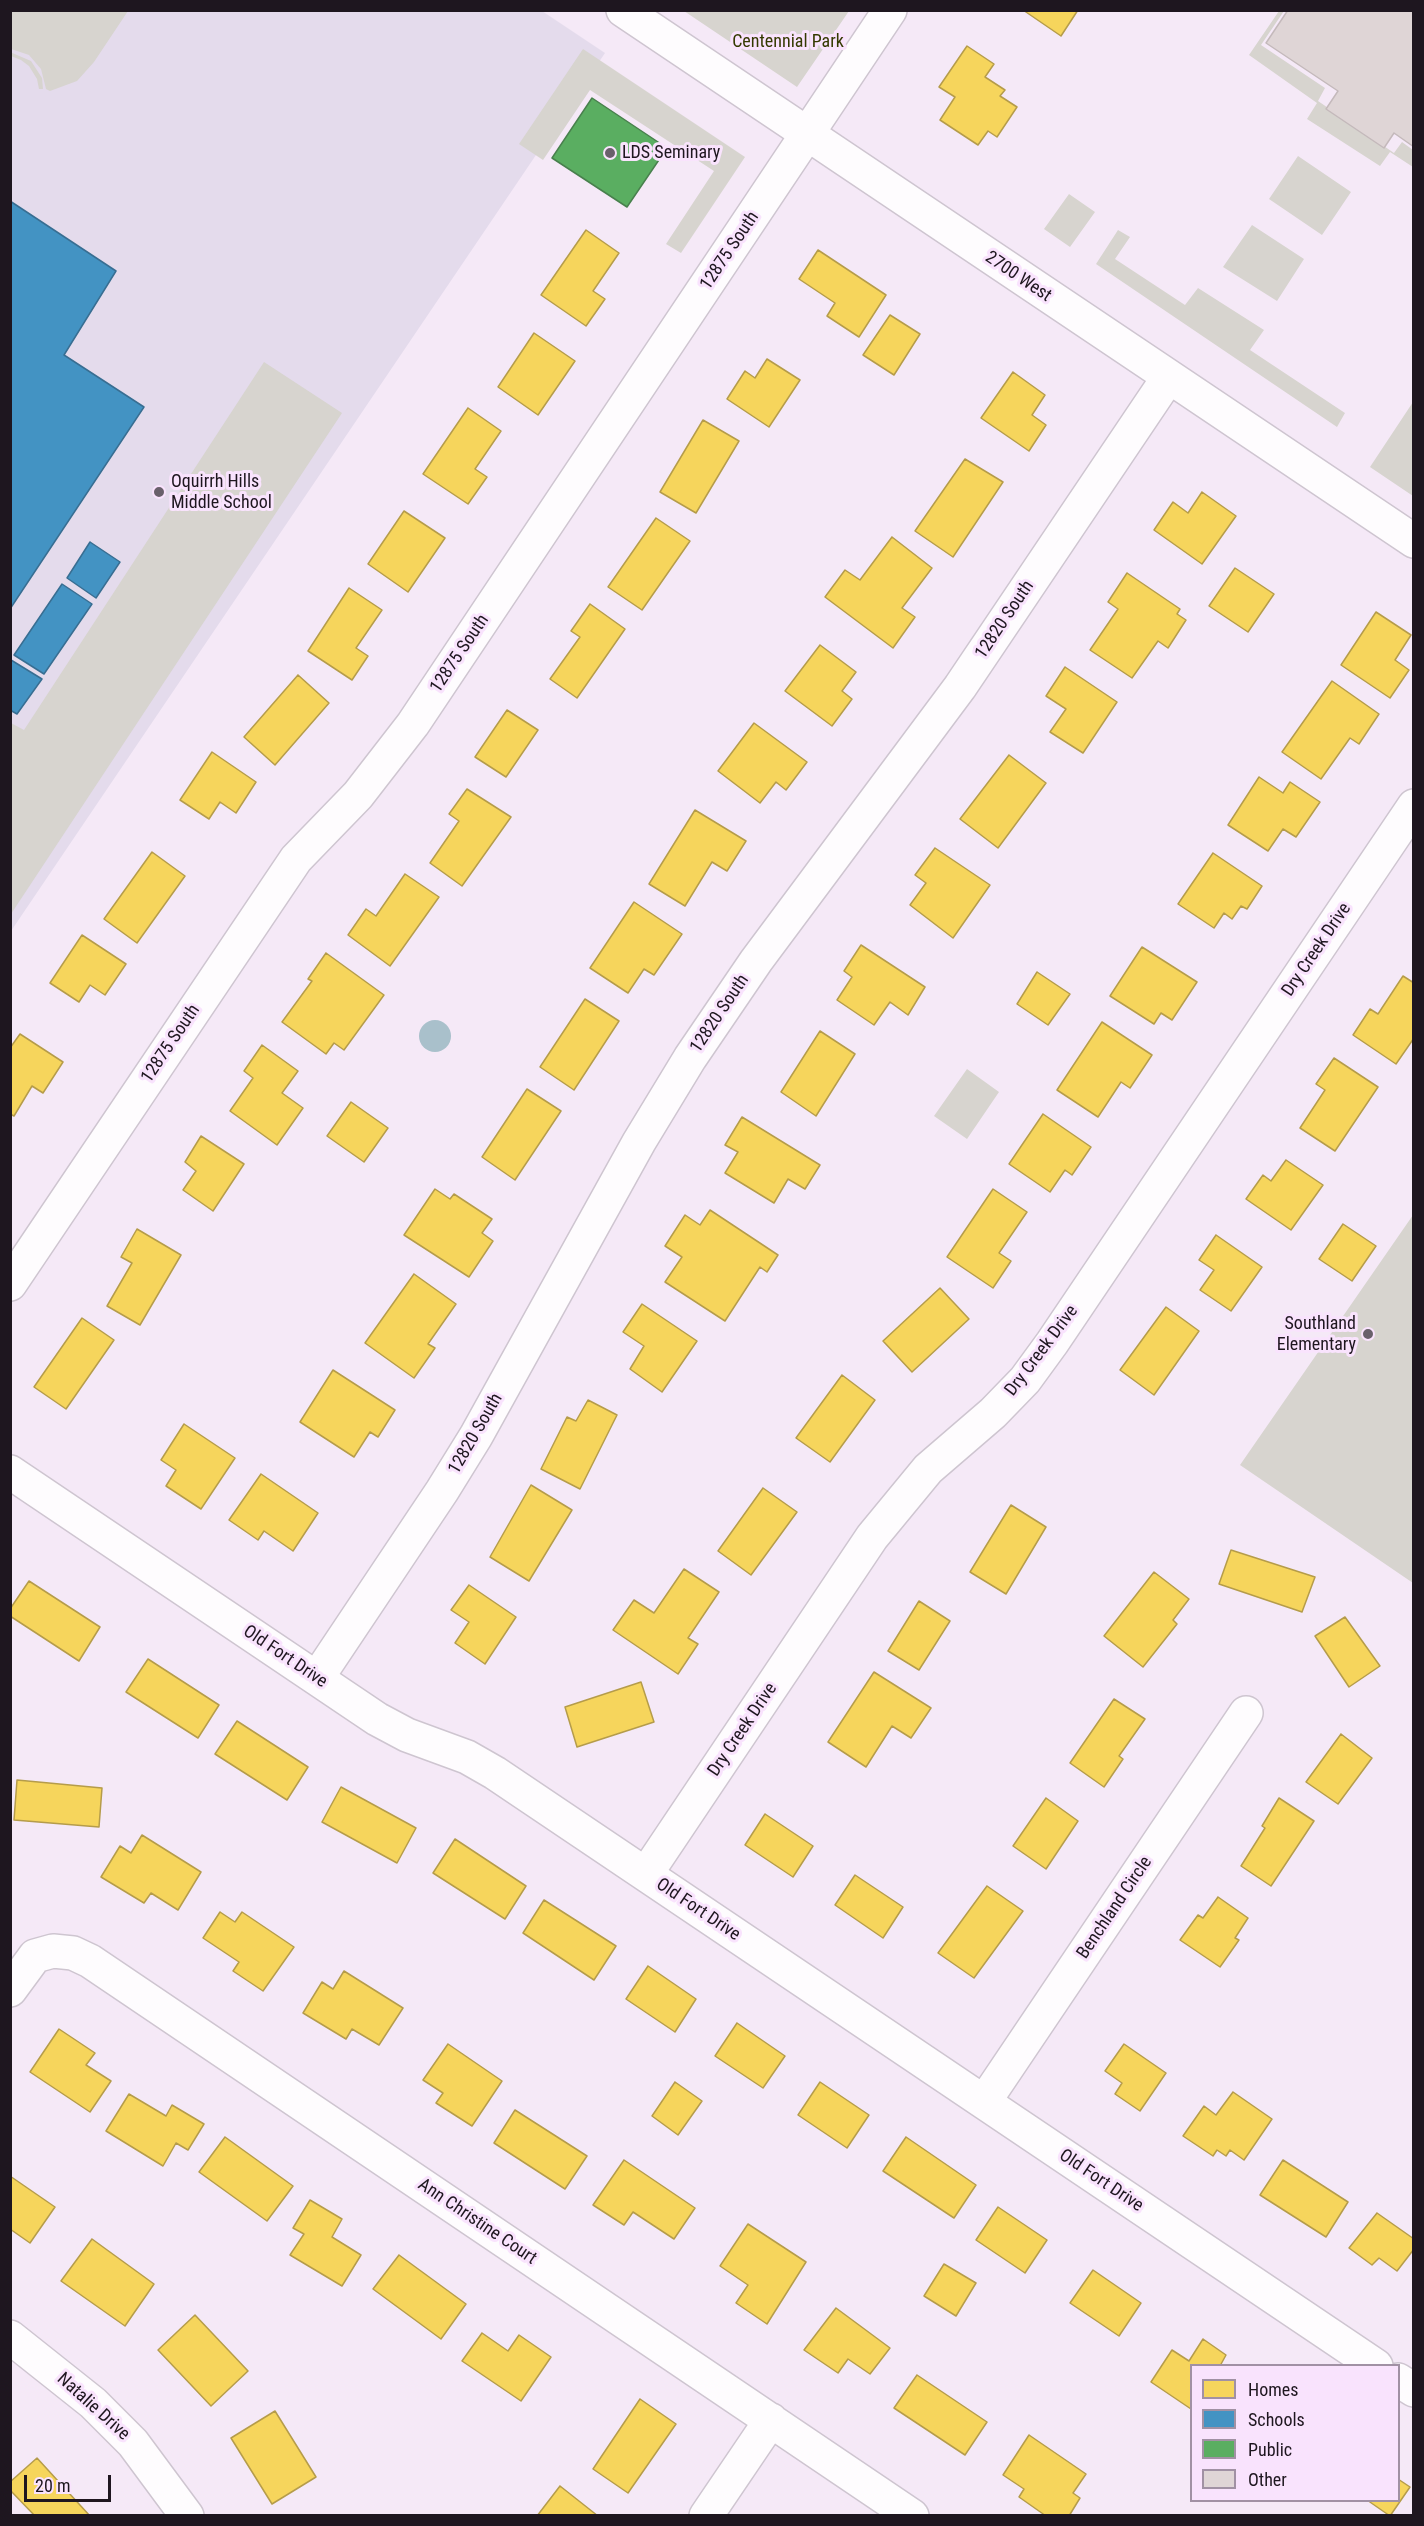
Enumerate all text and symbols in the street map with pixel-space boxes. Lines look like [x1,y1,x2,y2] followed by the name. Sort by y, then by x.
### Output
[732,31,844,53] park label: Centennial Park
[622,142,720,164] place label: LDS Seminary
[603,146,617,160] marker: LDS Seminary
[696,208,764,294] street label: 12875 South
[981,247,1055,307] street label: 2700 West
[171,471,272,514] place label: Oquirrh Hills Middle School
[152,485,166,499] marker: Oquirrh Hills Middle School
[971,577,1039,663] street label: 12820 South
[426,611,494,697] street label: 12875 South
[1278,899,1356,1001] street label: Dry Creek Drive
[686,971,754,1057] street label: 12820 South
[137,1001,205,1087] street label: 12875 South
[1001,1301,1083,1401] street label: Dry Creek Drive
[1277,1313,1356,1356] place label: Southland Elementary
[1361,1327,1375,1341] marker: Southland Elementary
[444,1390,508,1478] street label: 12820 South
[239,1621,331,1693] street label: Old Fort Drive
[704,1679,782,1781] street label: Dry Creek Drive
[1073,1853,1157,1963] street label: Benchland Circle
[652,1874,744,1946] street label: Old Fort Drive
[1055,2145,1147,2217] street label: Old Fort Drive
[414,2174,540,2270] street label: Ann Christine Court
[1190,2364,1400,2502] legend
[52,2369,134,2445] street label: Natalie Drive
[1248,2379,1298,2400] text: Homes
[1248,2409,1305,2430] text: Schools
[1248,2439,1292,2460] text: Public
[27,2463,114,2501] scale bar
[1248,2469,1287,2490] text: Other
[35,2475,70,2496] text: 20 m

